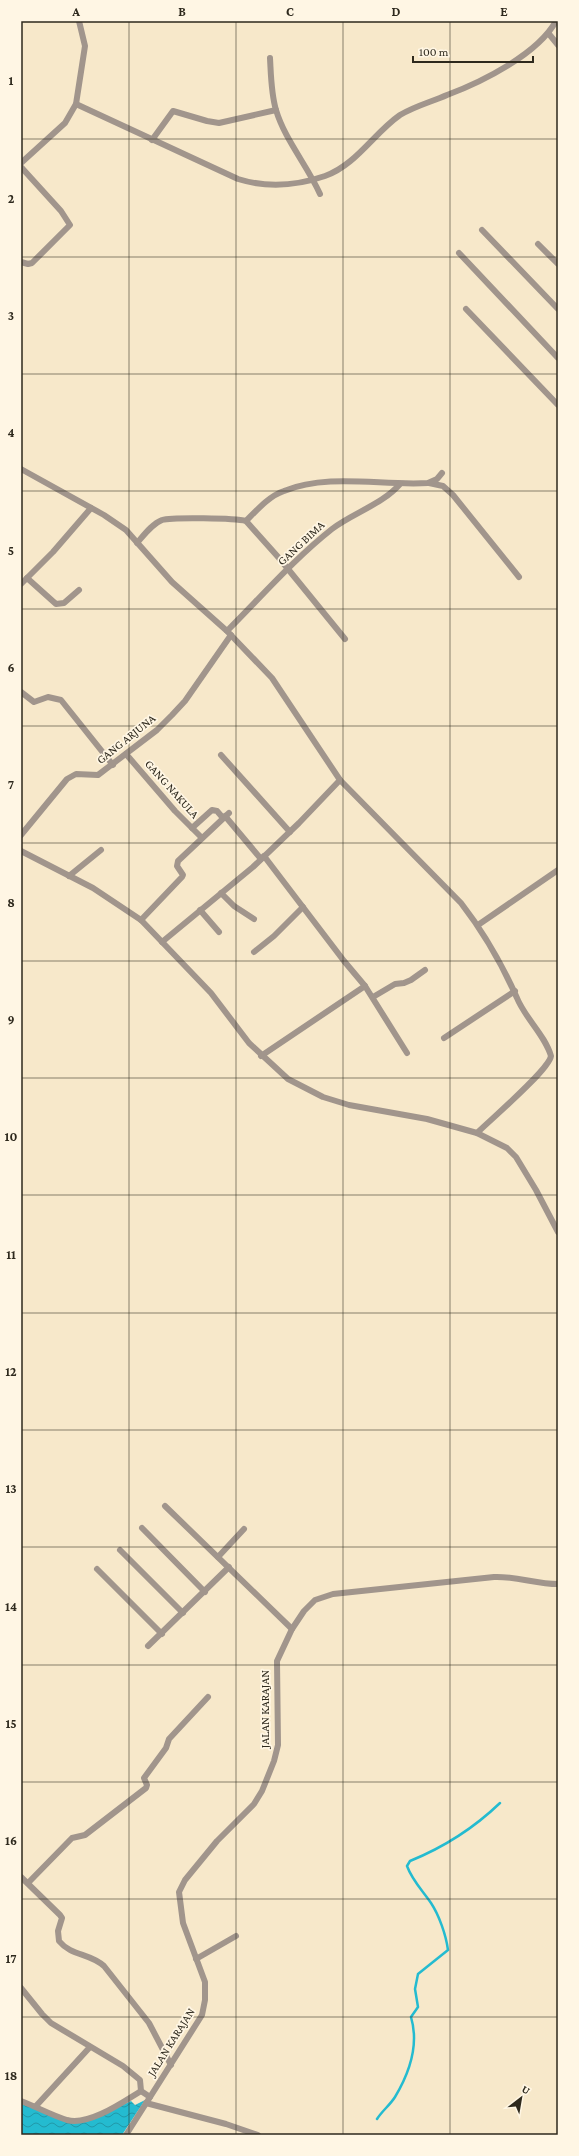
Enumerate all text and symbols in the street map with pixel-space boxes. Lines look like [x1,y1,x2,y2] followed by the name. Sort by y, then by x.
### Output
[71,4,80,19] text: A
[178,4,186,19] text: B
[286,4,294,19] text: C
[392,4,401,19] text: D
[500,4,508,19] text: E
[413,38,533,64] scale bar
[419,45,449,59] text: 100 m
[9,73,14,88] text: 1
[8,191,15,206] text: 2
[8,308,14,323] text: 3
[7,425,15,440] text: 4
[275,518,328,568] street label: GANG BIMA
[8,543,14,558] text: 5
[7,660,15,675] text: 6
[94,711,158,767] street label: GANG ARJUNA
[142,757,202,821] street label: GANG NAKULA
[8,777,14,792] text: 7
[7,895,15,910] text: 8
[7,1012,15,1027] text: 9
[5,1129,17,1144] text: 10
[6,1247,16,1262] text: 11
[5,1364,17,1379] text: 12
[5,1481,17,1496] text: 13
[5,1599,17,1614] text: 14
[258,1670,272,1749] street label: JALAN KARAJAN
[5,1716,17,1731] text: 15
[5,1833,17,1848] text: 16
[5,1951,17,1966] text: 17
[144,2005,198,2080] street label: JALAN KARAJAN
[5,2068,17,2083] text: 18
[501,2078,541,2118] north arrow
[520,2082,533,2097] text: U

